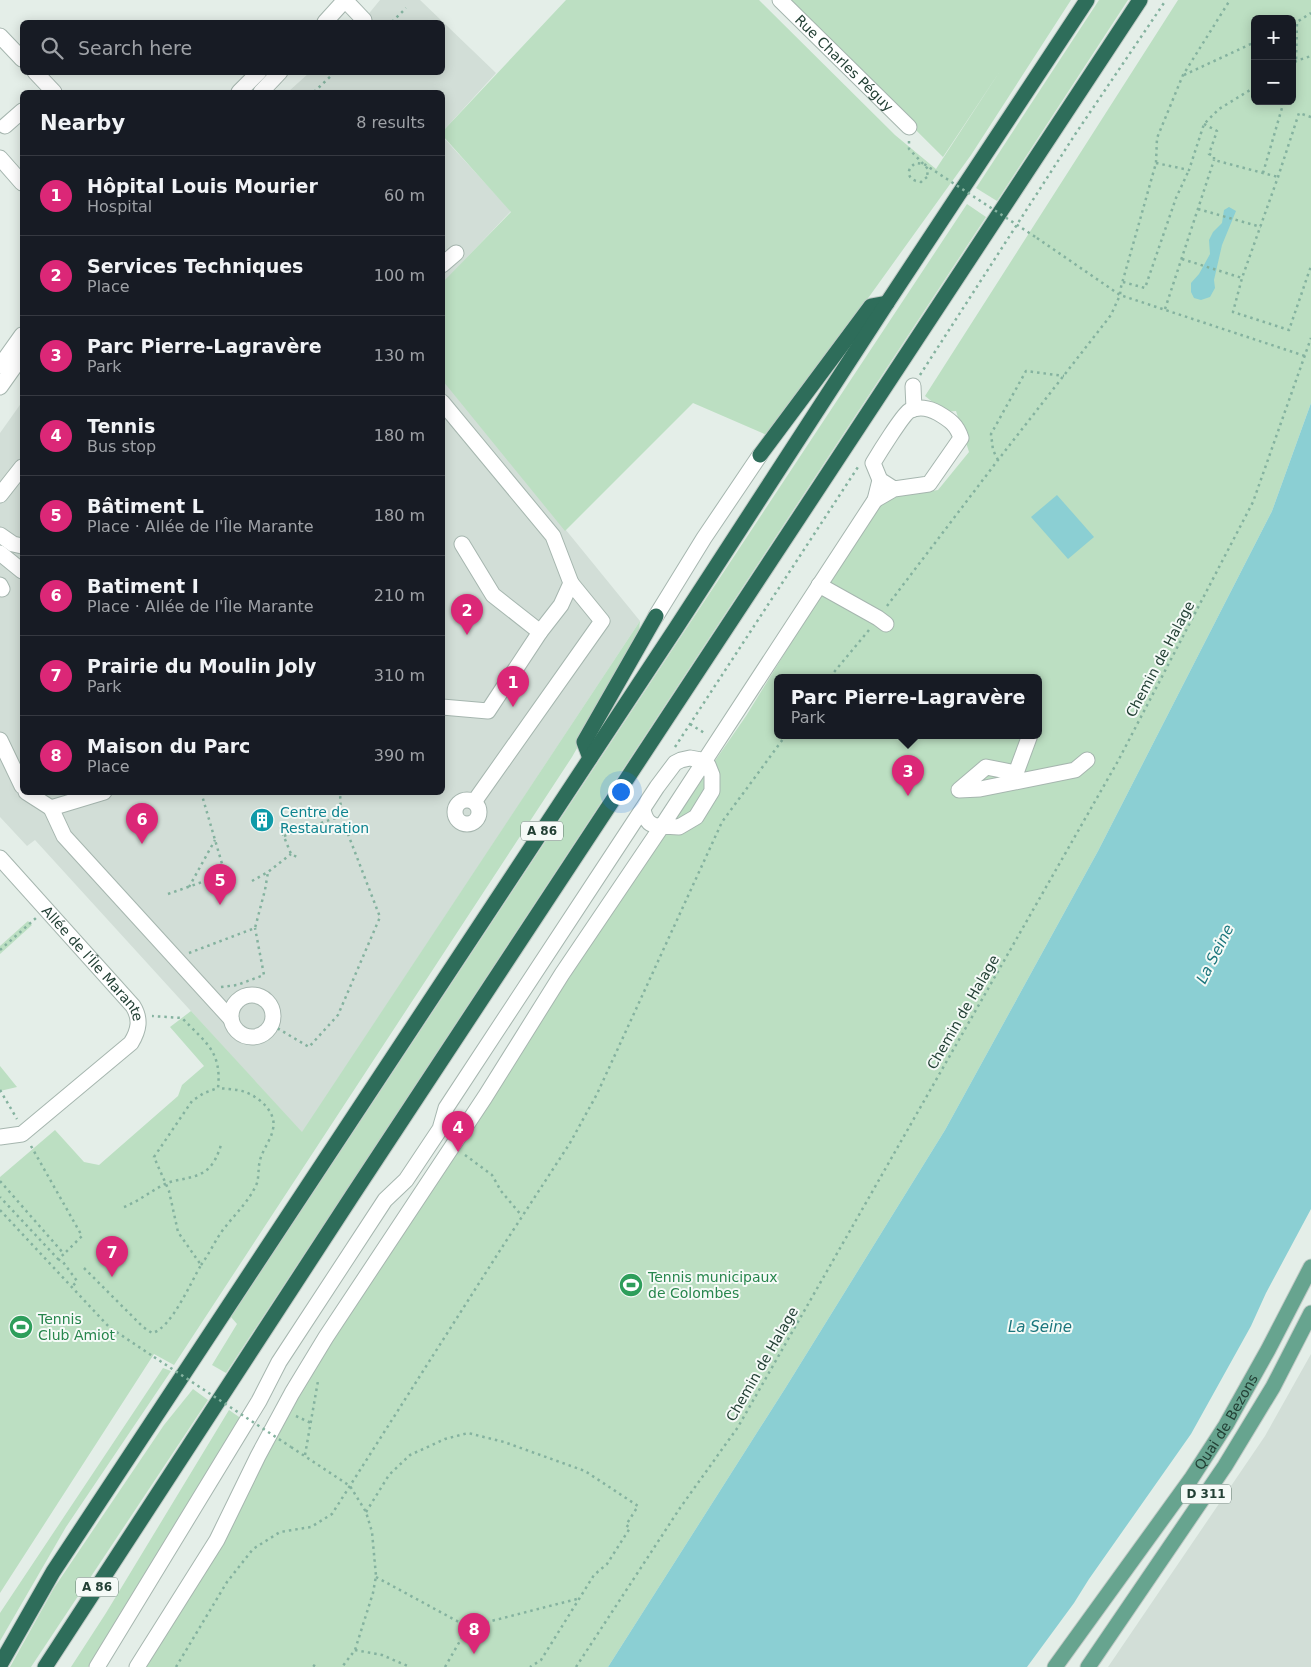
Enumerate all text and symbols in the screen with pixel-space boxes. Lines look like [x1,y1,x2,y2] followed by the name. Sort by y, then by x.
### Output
[792,11,896,115] street label: Rue Charles Péguy
[1251,15,1296,105] map controls
[1251,15,1296,60] button: +
[20,20,445,75] search box
[38,34,66,62] icon: search
[78,37,192,59] text: Search here
[1251,60,1296,105] button: −
[40,111,125,135] text: Nearby
[356,113,425,132] text: 8 results
[87,175,318,197] text: Hôpital Louis Mourier
[50,186,62,205] text: 1
[384,186,425,205] text: 60 m
[87,197,152,216] text: Hospital
[87,255,303,277] text: Services Techniques
[50,266,62,285] text: 2
[374,266,425,285] text: 100 m
[87,277,130,296] text: Place
[87,335,322,357] text: Parc Pierre-Lagravère
[50,346,62,365] text: 3
[374,346,425,365] text: 130 m
[87,357,122,376] text: Park
[87,415,155,437] text: Tennis
[50,426,62,445] text: 4
[374,426,425,445] text: 180 m
[87,437,156,456] text: Bus stop
[87,495,204,517] text: Bâtiment L
[50,506,62,525] text: 5
[374,506,425,525] text: 180 m
[87,517,314,536] text: Place · Allée de l'Île Marante
[87,575,199,597] text: Batiment I
[50,586,62,605] text: 6
[374,586,425,605] text: 210 m
[451,594,483,635] pin: 2
[87,597,314,616] text: Place · Allée de l'Île Marante
[1123,598,1197,720] street label: Chemin de Halage
[87,655,316,677] text: Prairie du Moulin Joly
[50,666,62,685] text: 7
[374,666,425,685] text: 310 m
[497,666,529,707] pin: 1
[774,674,1042,739] popup
[87,677,122,696] text: Park
[791,686,1025,708] text: Parc Pierre-Lagravère
[791,708,825,727] text: Park
[87,735,250,757] text: Maison du Parc
[50,746,62,765] text: 8
[374,746,425,765] text: 390 m
[892,755,924,796] pin: 3
[87,757,130,776] text: Place
[608,779,634,805] your location
[126,803,158,844] pin: 6
[280,804,369,836] place label: Centre de Restauration
[249,807,275,833] building icon: Centre de Restauration
[521,821,563,840] road number: A 86
[204,864,236,905] pin: 5
[39,903,146,1023] street label: Allée de l'Île Marante
[1192,921,1238,987] water label: La Seine
[924,952,1002,1072] street label: Chemin de Halage
[442,1111,474,1152] pin: 4
[96,1236,128,1277] pin: 7
[647,1269,778,1301] place label: Tennis municipaux de Colombes
[618,1272,644,1298] sports icon: Tennis municipaux de Colombes
[723,1304,801,1424] street label: Chemin de Halage
[37,1311,116,1343] place label: Tennis Club Amiot
[8,1314,34,1340] sports icon: Tennis Club Amiot
[1008,1318,1072,1336] water label: La Seine
[1191,1371,1261,1473] street label: Quai de Bezons
[1181,1485,1231,1504] road number: D 311
[76,1578,118,1596] road number: A 86
[458,1613,490,1654] pin: 8

